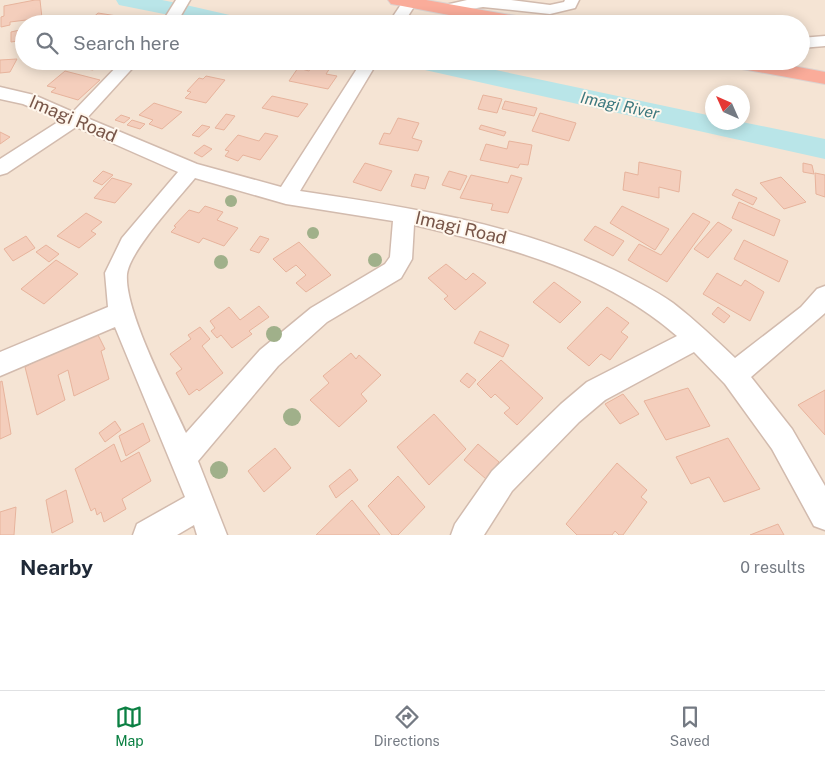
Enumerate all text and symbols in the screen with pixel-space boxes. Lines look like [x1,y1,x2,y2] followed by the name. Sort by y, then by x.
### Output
[15,15,810,70] search box
[33,29,61,57] icon: search
[73,32,180,54] text: Search here
[705,85,750,130] north arrow
[579,88,662,123] water label: Imagi River
[26,91,120,146] street label: Imagi Road
[413,207,509,248] street label: Imagi Road
[20,555,93,580] text: Nearby
[740,558,805,577] text: 0 results
[115,703,144,749] tab: Map
[374,703,440,749] tab: Directions
[670,703,710,749] tab: Saved

